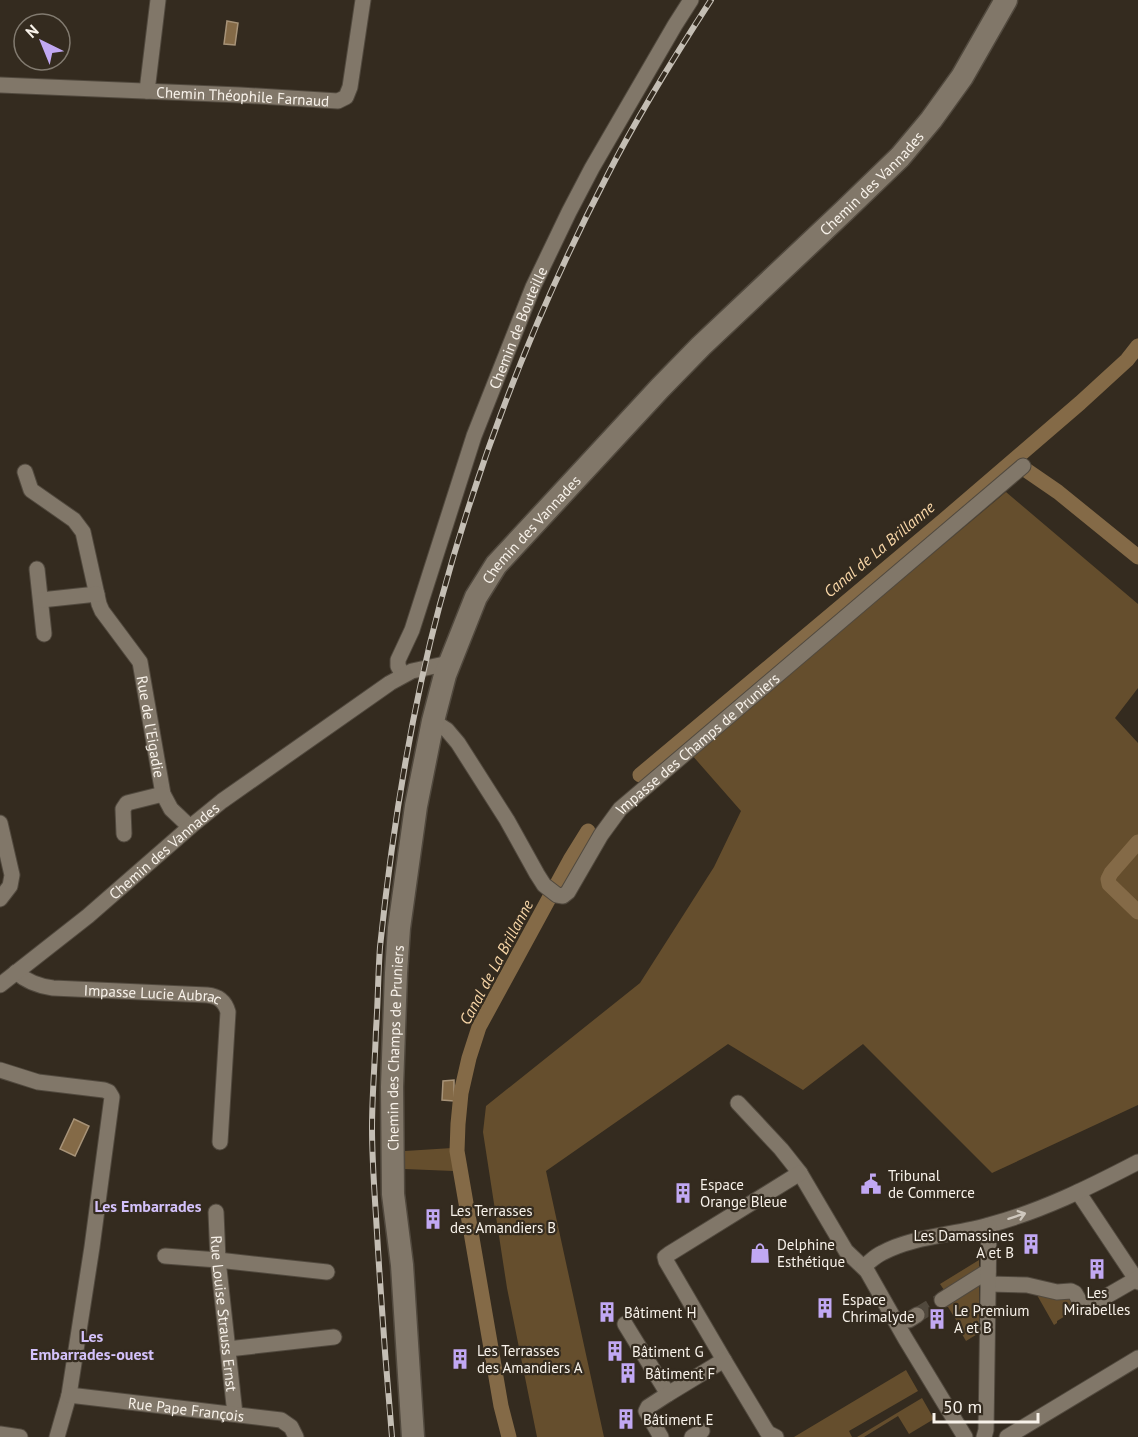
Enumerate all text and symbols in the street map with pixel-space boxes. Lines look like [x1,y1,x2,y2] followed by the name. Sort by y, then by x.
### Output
[12,12,72,72] north arrow
[21,20,42,42] text: N
[156,82,330,110] street label: Chemin Théophile Farnaud
[815,127,927,239] street label: Chemin des Vannades
[484,263,551,391] street label: Chemin de Bouteille
[477,471,584,587] street label: Chemin des Vannades
[819,496,939,601] water label: Canal de La Brillanne
[610,668,783,817] street label: Impasse des Champs de Pruniers
[133,674,169,779] street label: Rue de l'Eigadie
[105,798,223,903] street label: Chemin des Vannades
[455,896,538,1028] water label: Canal de La Brillanne
[382,944,407,1151] street label: Chemin des Champs de Pruniers
[83,980,226,1008] street label: Impasse Lucie Aubrac
[888,1166,975,1202] place label: Tribunal de Commerce
[859,1172,883,1196] public building icon: Tribunal de Commerce
[700,1175,787,1211] place label: Espace Orange Bleue
[671,1181,695,1205] building icon: Espace Orange Bleue
[94,1196,202,1216] district label: Les Embarrades
[450,1201,556,1237] place label: Les Terrasses des Amandiers B
[421,1207,445,1231] building icon: Les Terrasses des Amandiers B
[1007,1210,1026,1221] one-way arrow
[914,1226,1014,1262] place label: Les Damassines A et B
[1019,1232,1043,1256] building icon: Les Damassines A et B
[207,1235,242,1393] street label: Rue Louise Strauss Ernst
[777,1235,845,1271] place label: Delphine Esthétique
[748,1241,772,1265] shop icon: Delphine Esthétique
[1085,1257,1109,1281] building icon: Les Mirabelles
[1064,1283,1130,1319] place label: Les Mirabelles
[842,1290,915,1326] place label: Espace Chrimalyde
[813,1296,837,1320] building icon: Espace Chrimalyde
[595,1300,619,1324] building icon: Bâtiment H
[954,1301,1030,1337] place label: Le Premium A et B
[624,1303,696,1322] place label: Bâtiment H
[925,1307,949,1331] building icon: Le Premium A et B
[30,1326,154,1364] district label: Les Embarrades-ouest
[603,1339,627,1363] building icon: Bâtiment G
[477,1341,583,1377] place label: Les Terrasses des Amandiers A
[632,1342,704,1361] place label: Bâtiment G
[448,1347,472,1371] building icon: Les Terrasses des Amandiers A
[616,1361,640,1385] building icon: Bâtiment F
[645,1364,715,1383] place label: Bâtiment F
[934,1386,1038,1424] scale bar
[127,1393,245,1425] street label: Rue Pape François
[943,1395,982,1418] text: 50 m
[614,1407,638,1431] building icon: Bâtiment E
[643,1410,713,1429] place label: Bâtiment E

